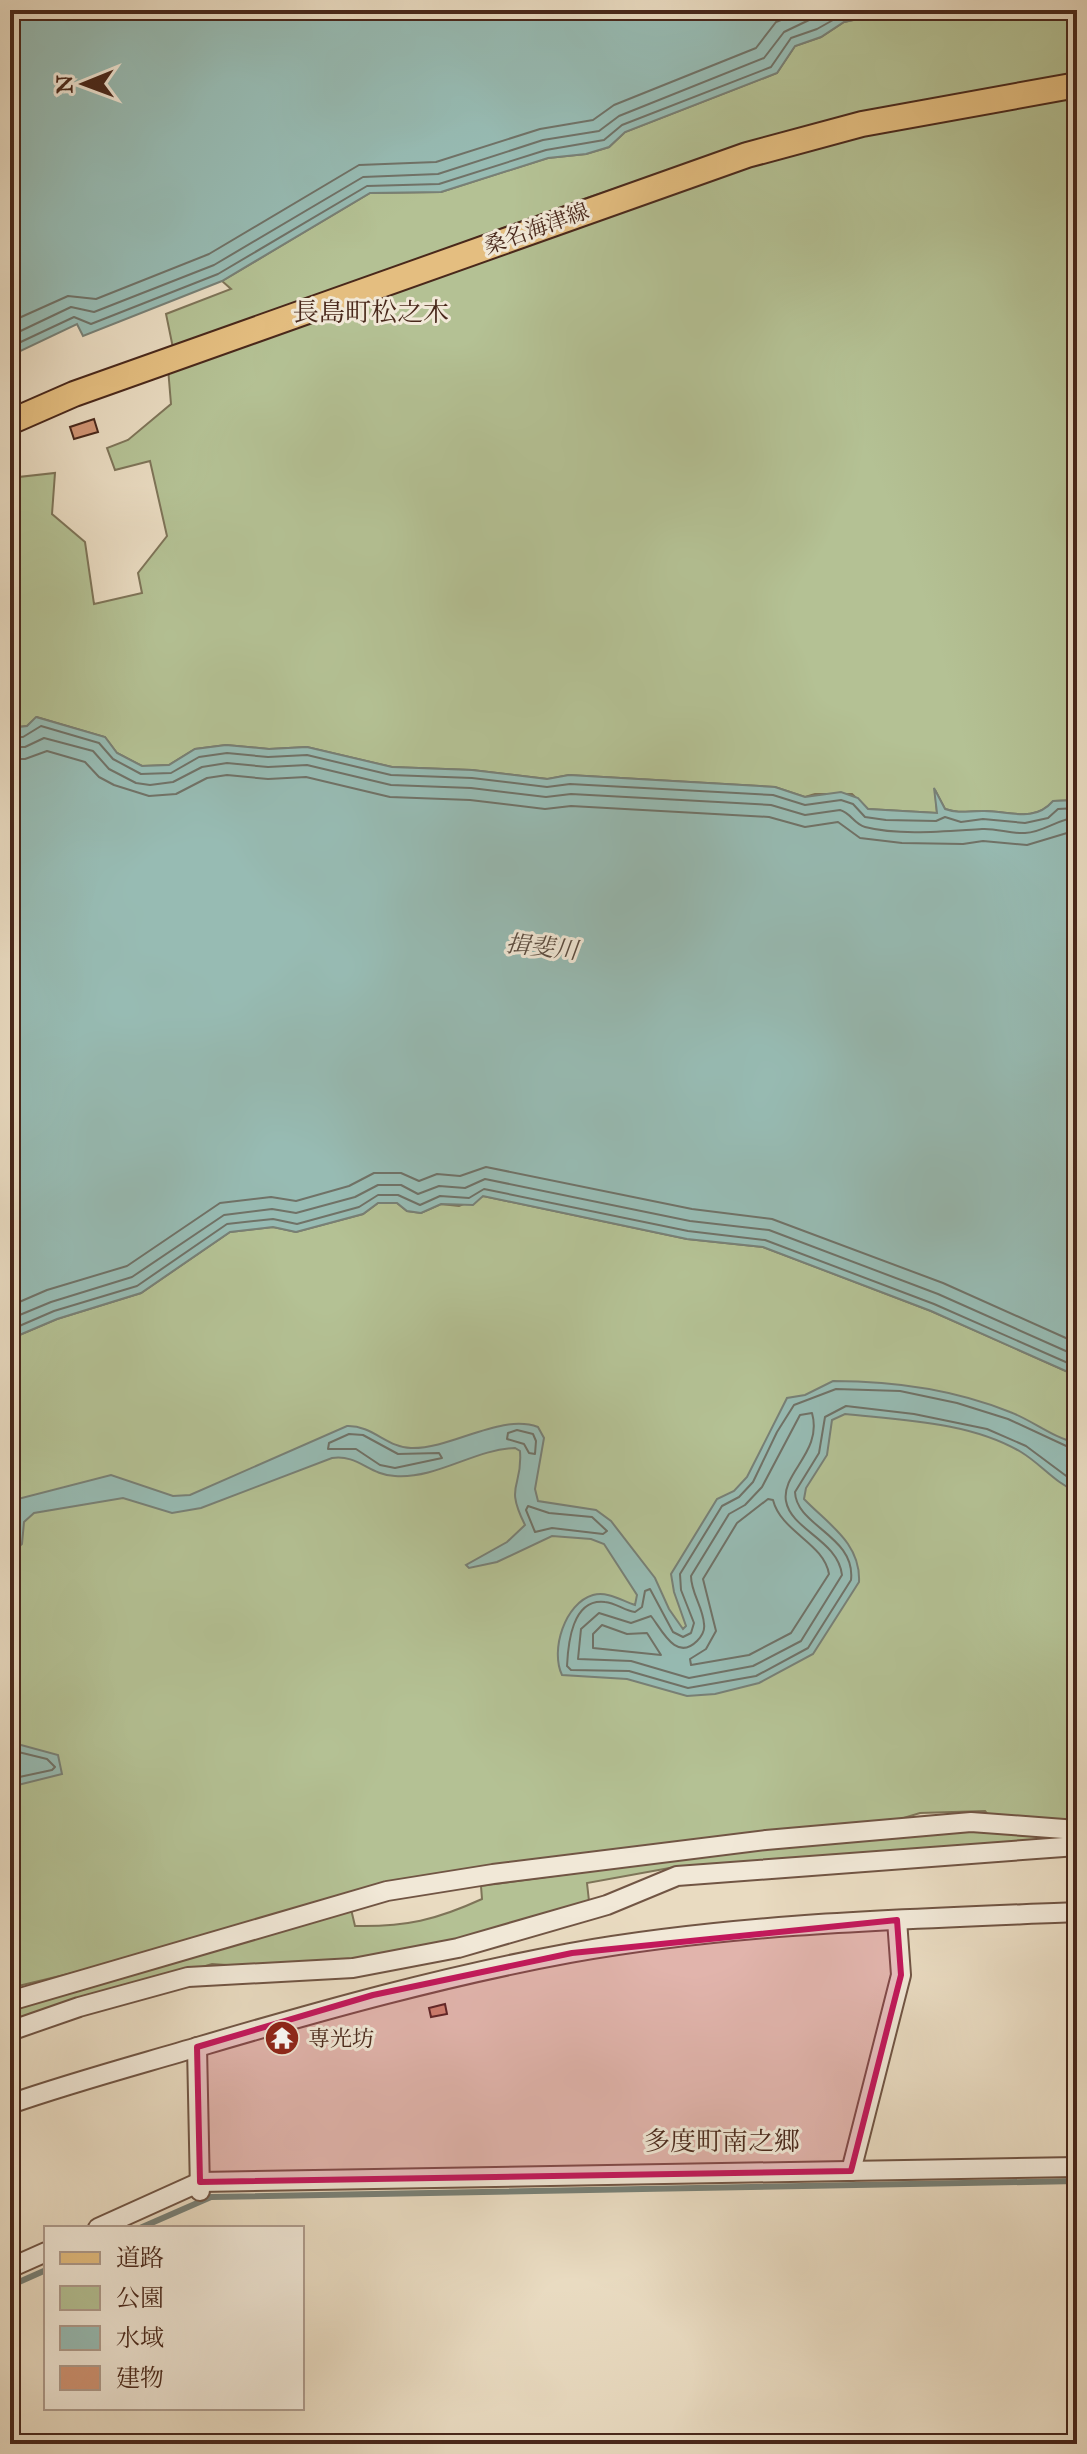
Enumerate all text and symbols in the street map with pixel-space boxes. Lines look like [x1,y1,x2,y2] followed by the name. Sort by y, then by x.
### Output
[44,44,124,124] north arrow
[51,74,78,94] text: N
[480,197,592,260] street label: 桑名海津線
[293,296,449,328] district label: 長島町松之木
[505,928,582,966] water label: 揖斐川
[263,2019,301,2057] temple icon: 専光坊
[308,2025,374,2052] place label: 専光坊
[644,2125,800,2157] district label: 多度町南之郷
[44,2226,304,2410] legend
[116,2243,164,2273] text: 道路
[116,2283,164,2313] text: 公園
[116,2323,164,2353] text: 水域
[116,2363,164,2393] text: 建物

